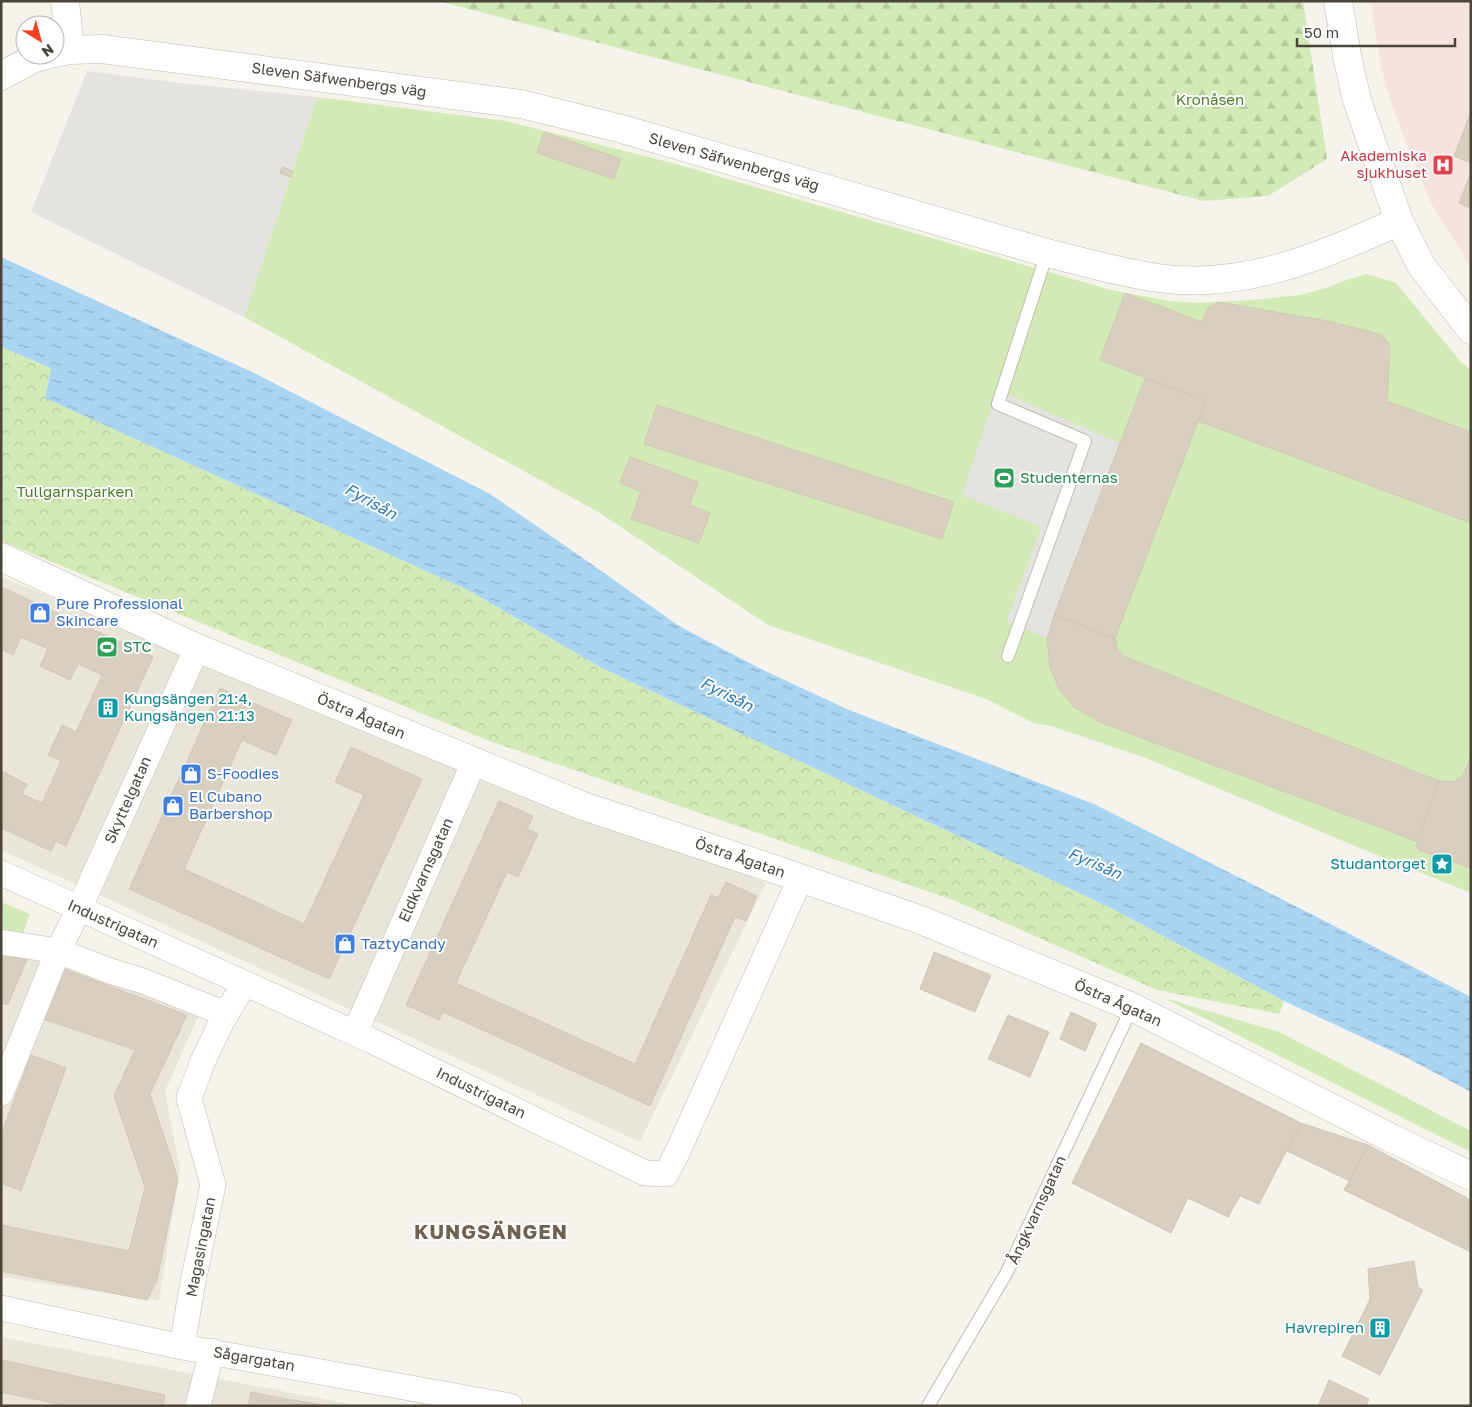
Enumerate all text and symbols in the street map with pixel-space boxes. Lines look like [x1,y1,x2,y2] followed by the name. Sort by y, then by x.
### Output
[15,15,65,65] north arrow
[1297,15,1454,47] scale bar
[1304,23,1339,41] text: 50 m
[39,41,57,61] text: N
[250,58,428,100] street label: Sleven Säfwenbergs väg
[1176,90,1244,108] park label: Kronåsen
[647,128,822,194] street label: Sleven Säfwenbergs väg
[1340,146,1427,181] place label: Akademiska sjukhuset
[1431,153,1455,177] hospital icon: Akademiska sjukhuset
[992,466,1016,490] sports icon: Studenternas
[1020,468,1118,486] place label: Studenternas
[341,479,402,524] water label: Fyrisån
[17,482,133,500] park label: Tullgarnsparken
[56,594,183,629] place label: Pure Professional Skincare
[28,601,52,625] shop icon: Pure Professional Skincare
[95,635,119,659] sports icon: STC
[123,637,152,655] place label: STC
[697,672,758,716] water label: Fyrisån
[315,688,408,742] street label: Östra Ågatan
[124,689,255,724] place label: Kungsängen 21:4, Kungsängen 21:13
[96,696,120,720] building icon: Kungsängen 21:4, Kungsängen 21:13
[100,753,154,846] street label: Skyttelgatan
[179,762,203,786] shop icon: S-Foodies
[207,764,279,782] place label: S-Foodies
[189,787,273,822] place label: El Cubano Barbershop
[161,794,185,818] shop icon: El Cubano Barbershop
[394,815,456,925] street label: Eldkvarnsgatan
[693,833,788,881] street label: Östra Ågatan
[1065,843,1126,884] water label: Fyrisån
[1430,852,1454,876] place icon: Studantorget
[1330,854,1426,872] place label: Studantorget
[65,895,162,951] street label: Industrigatan
[333,932,357,956] shop icon: TaztyCandy
[361,934,446,952] place label: TaztyCandy
[1072,975,1165,1029] street label: Östra Ågatan
[434,1063,529,1122] street label: Industrigatan
[1003,1152,1069,1267] street label: Ångkvarnsgatan
[181,1195,219,1298] street label: Magasingatan
[414,1219,568,1243] district label: KUNGSÄNGEN
[1368,1316,1392,1340] building icon: Havrepiren
[1285,1318,1364,1336] place label: Havrepiren
[212,1342,296,1374] street label: Sågargatan

